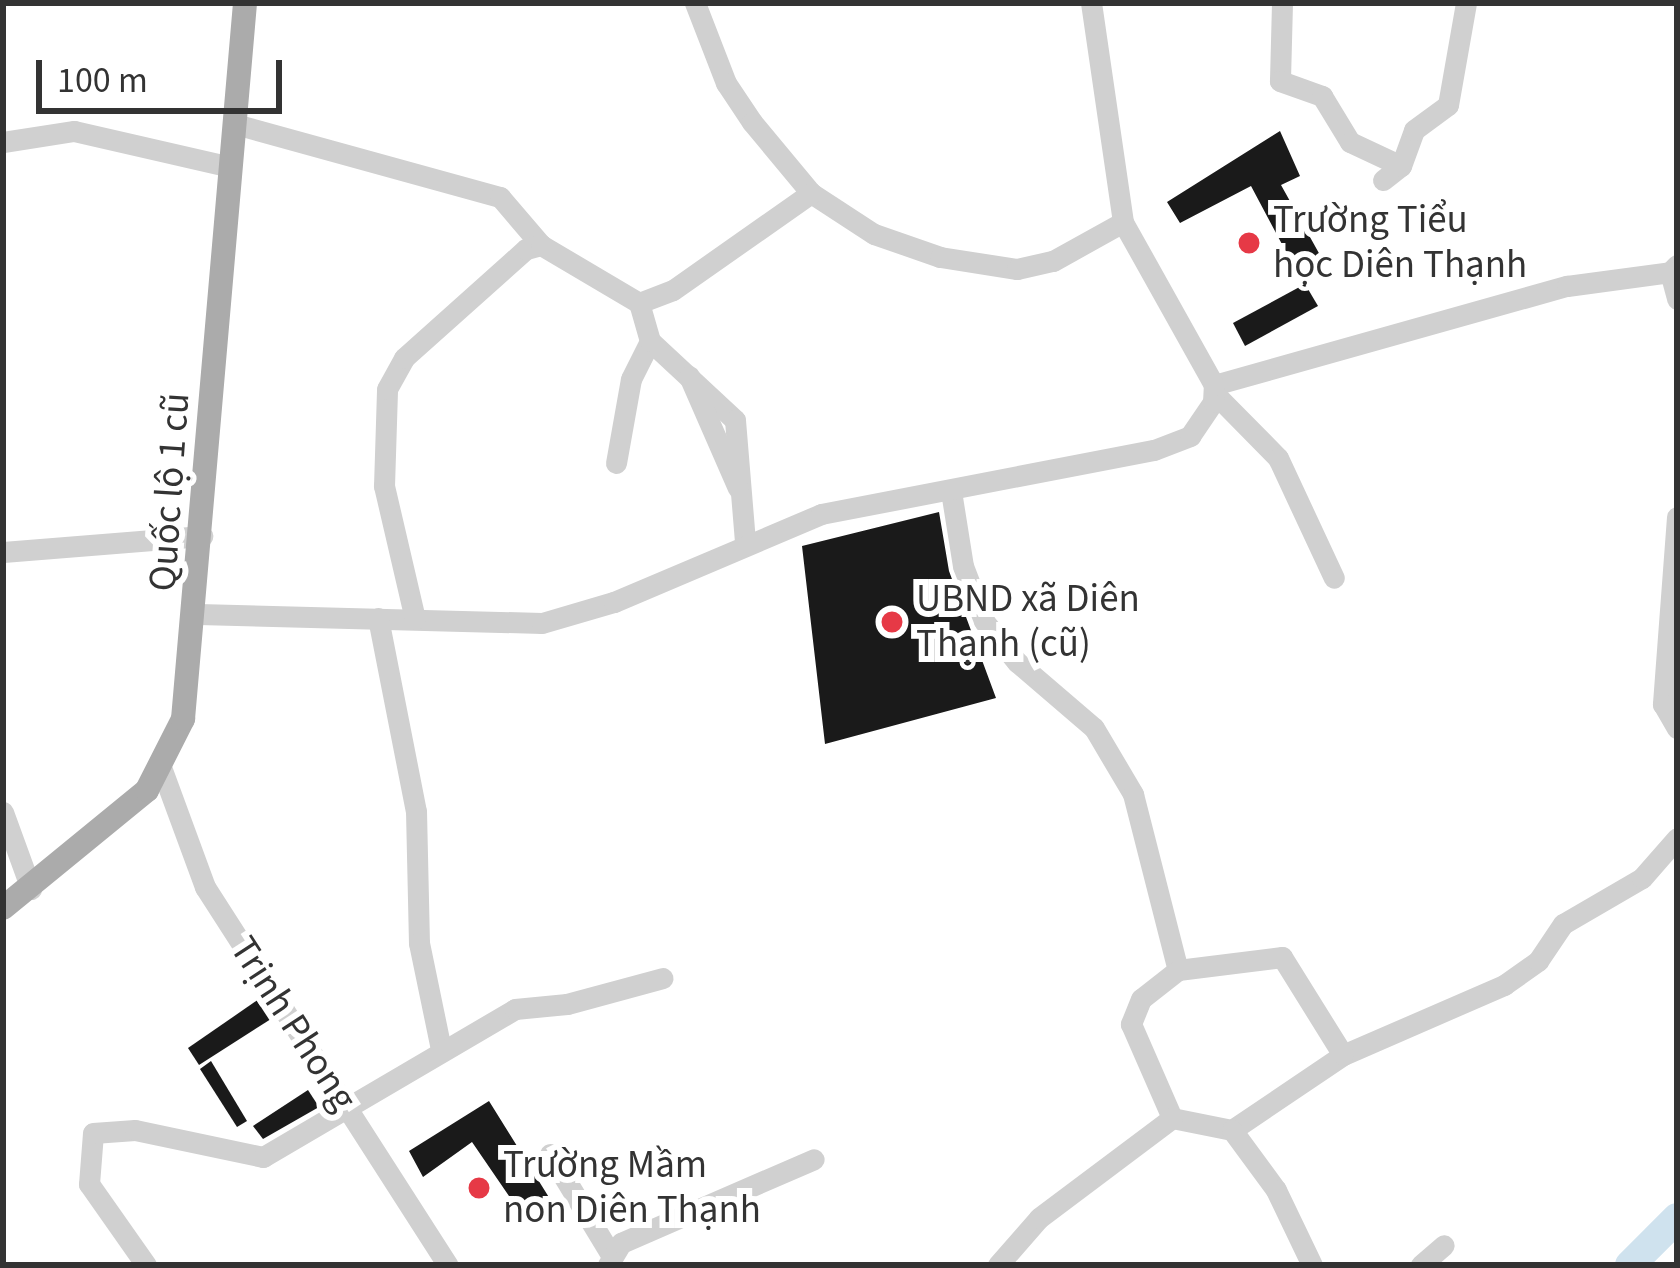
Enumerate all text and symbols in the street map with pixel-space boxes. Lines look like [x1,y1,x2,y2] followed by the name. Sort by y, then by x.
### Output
[42,36,288,110] scale bar
[57,55,148,106] text: 100 m
[1273,198,1527,289] place label: Trường Tiểu học Diên Thạnh
[1236,230,1262,256] marker: Trường Tiểu học Diên Thạnh
[140,391,200,593] street label: Quốc lộ 1 cũ
[916,577,1140,668] place label: UBND xã Diên Thạnh (cũ)
[879,609,905,635] marker: UBND xã Diên Thạnh (cũ)
[219,928,367,1120] street label: Trịnh Phong
[503,1143,761,1234] place label: Trường Mầm non Diên Thạnh
[466,1175,492,1201] marker: Trường Mầm non Diên Thạnh

